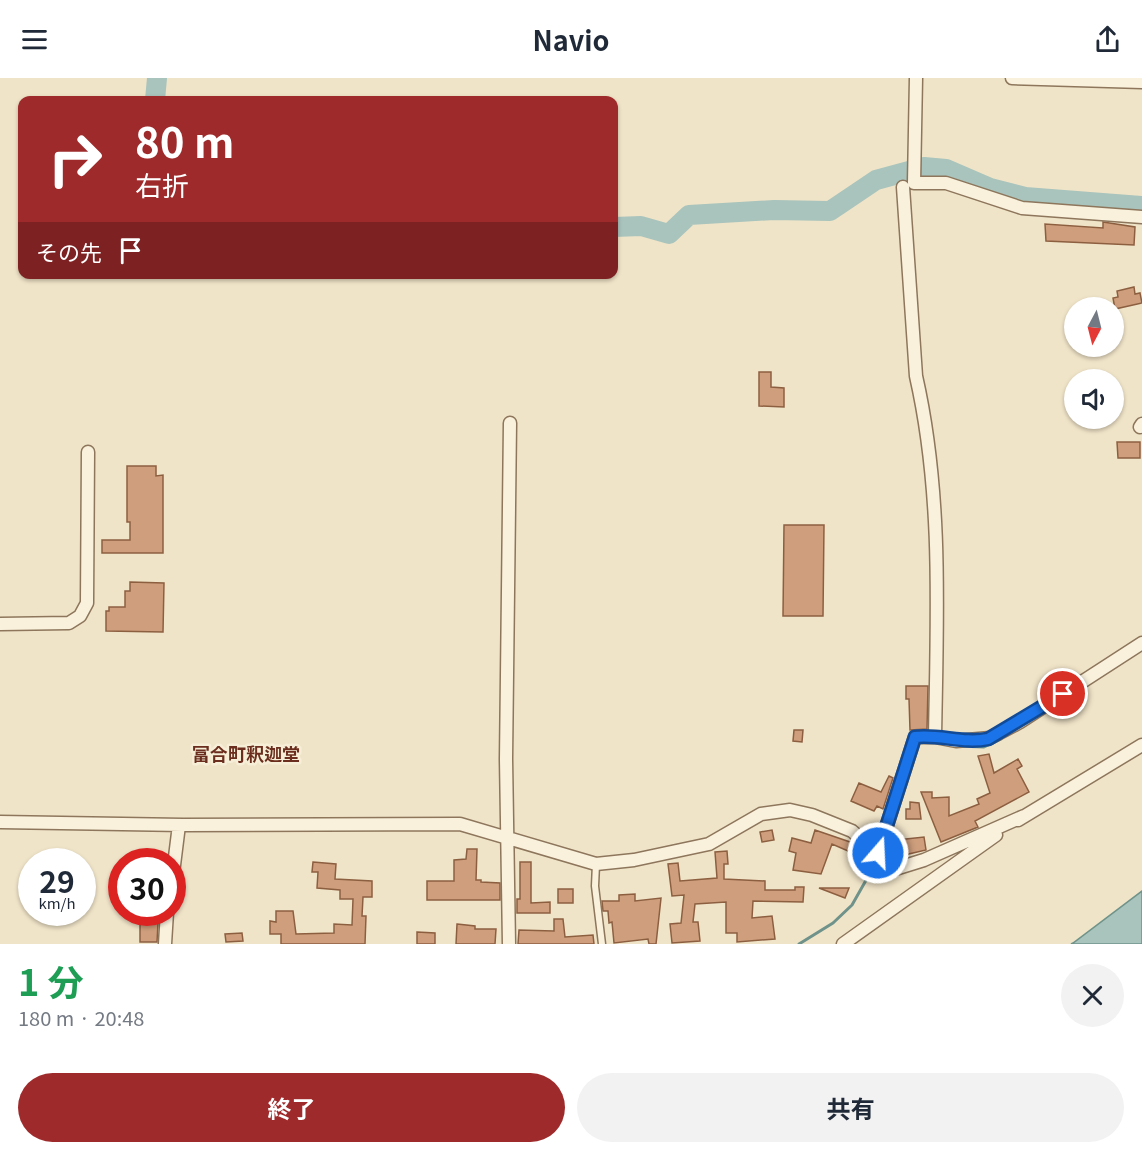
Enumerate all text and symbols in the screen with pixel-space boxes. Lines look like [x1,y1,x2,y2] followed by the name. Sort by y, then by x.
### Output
[533,20,609,59] text: Navio
[18,23,51,56] icon: menu
[1091,23,1124,56] icon: share
[135,109,235,170] text: 80 m
[36,120,114,198] icon: right
[135,165,189,204] text: 右折
[114,234,147,267] icon: arrive
[36,235,102,267] text: その先
[1064,297,1124,357] north arrow
[1064,297,1124,429] map controls
[1064,369,1124,429] button: sound
[1037,668,1088,719] pin
[1046,677,1079,710] icon: arrive
[192,740,300,766] district label: 富合町釈迦堂
[846,821,910,885] position arrow
[108,848,186,926] speed limit sign: 30
[39,858,75,902] text: 29
[38,892,76,913] text: km/h
[18,954,83,1006] text: 1 分
[1061,964,1124,1027] button: close
[18,1003,144,1032] text: 180 m · 20:48
[18,1073,565,1142] button: 終了
[577,1073,1124,1142] button: 共有

